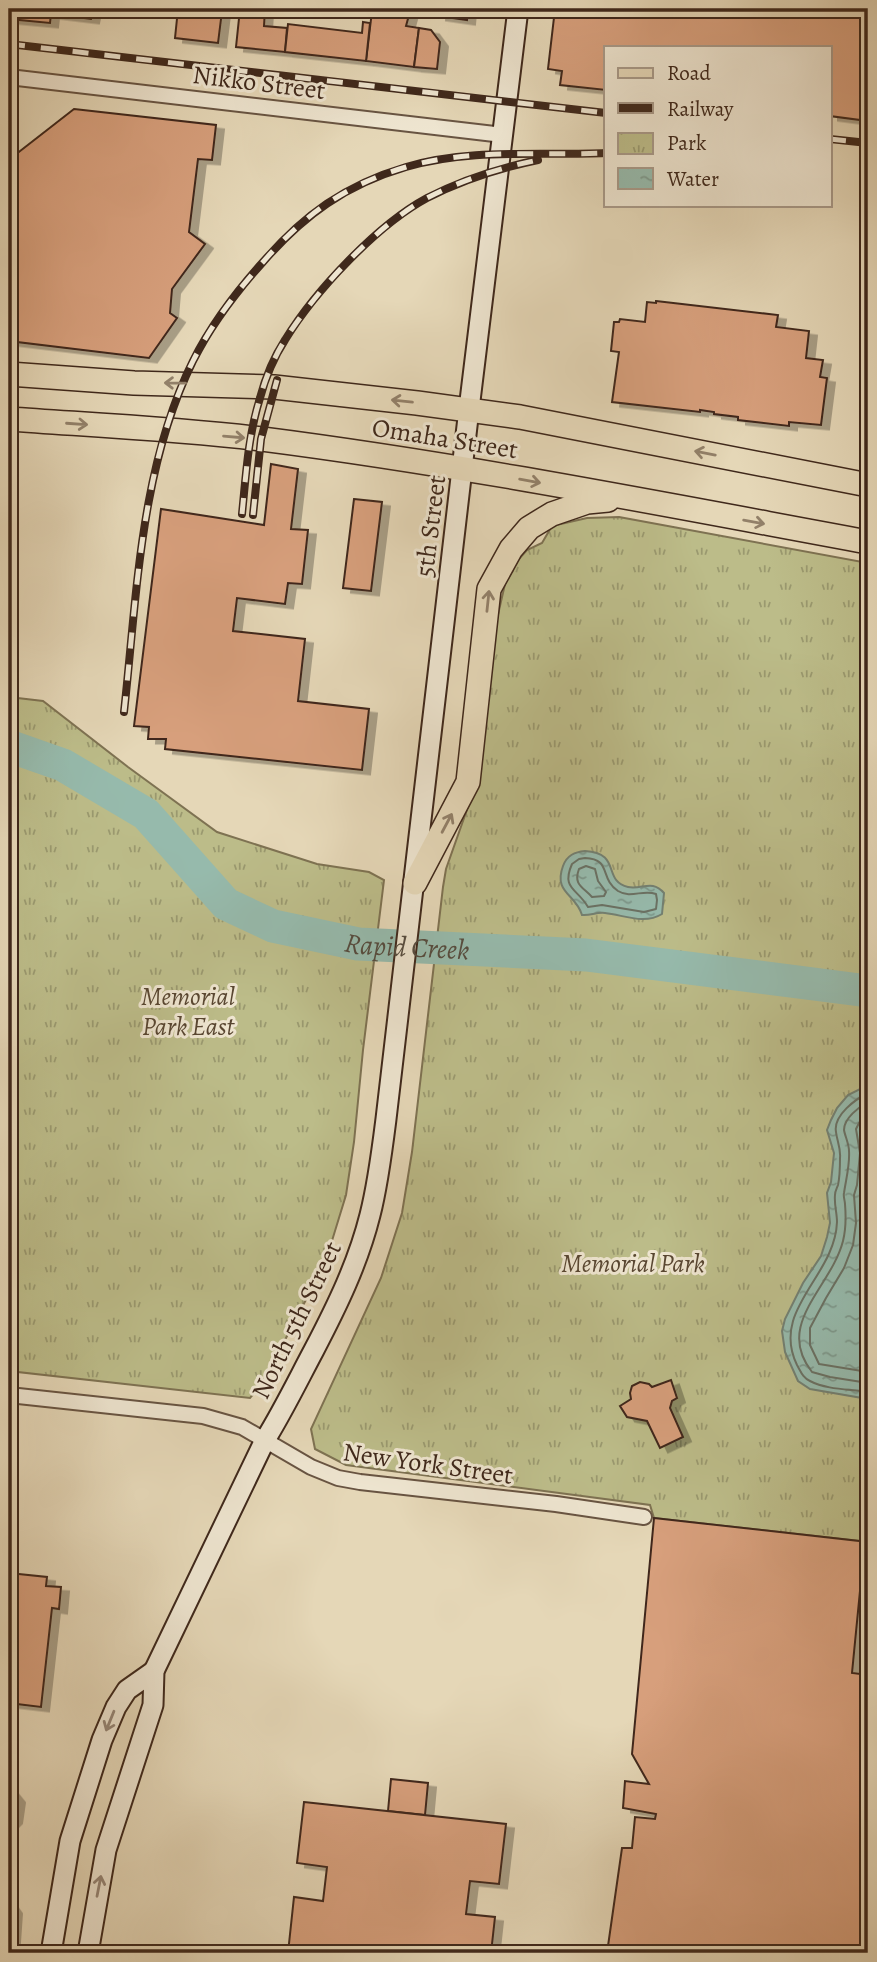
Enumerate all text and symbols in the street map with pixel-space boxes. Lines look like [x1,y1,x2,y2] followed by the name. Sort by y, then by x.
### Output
[604,46,832,206] legend
[191,57,328,108] street label: Nikko Street
[667,59,711,87] text: Road
[667,95,734,123] text: Railway
[667,129,707,157] text: Park
[666,165,719,193] text: Water
[164,377,187,390] one-way arrow
[391,394,413,407] one-way arrow
[370,410,521,467] street label: Omaha Street
[65,418,88,431] one-way arrow
[222,430,245,443] one-way arrow
[694,446,717,459] one-way arrow
[407,473,454,579] street label: 5th Street
[518,475,541,488] one-way arrow
[742,515,765,529] one-way arrow
[481,591,494,613] one-way arrow
[440,813,454,833] one-way arrow
[341,924,470,969] water label: Rapid Creek
[141,979,235,1044] park label: Memorial Park East
[243,1235,350,1405] street label: North 5th Street
[561,1246,705,1281] park label: Memorial Park
[341,1434,516,1493] street label: New York Street
[103,1709,116,1731] one-way arrow
[93,1875,106,1898] one-way arrow

